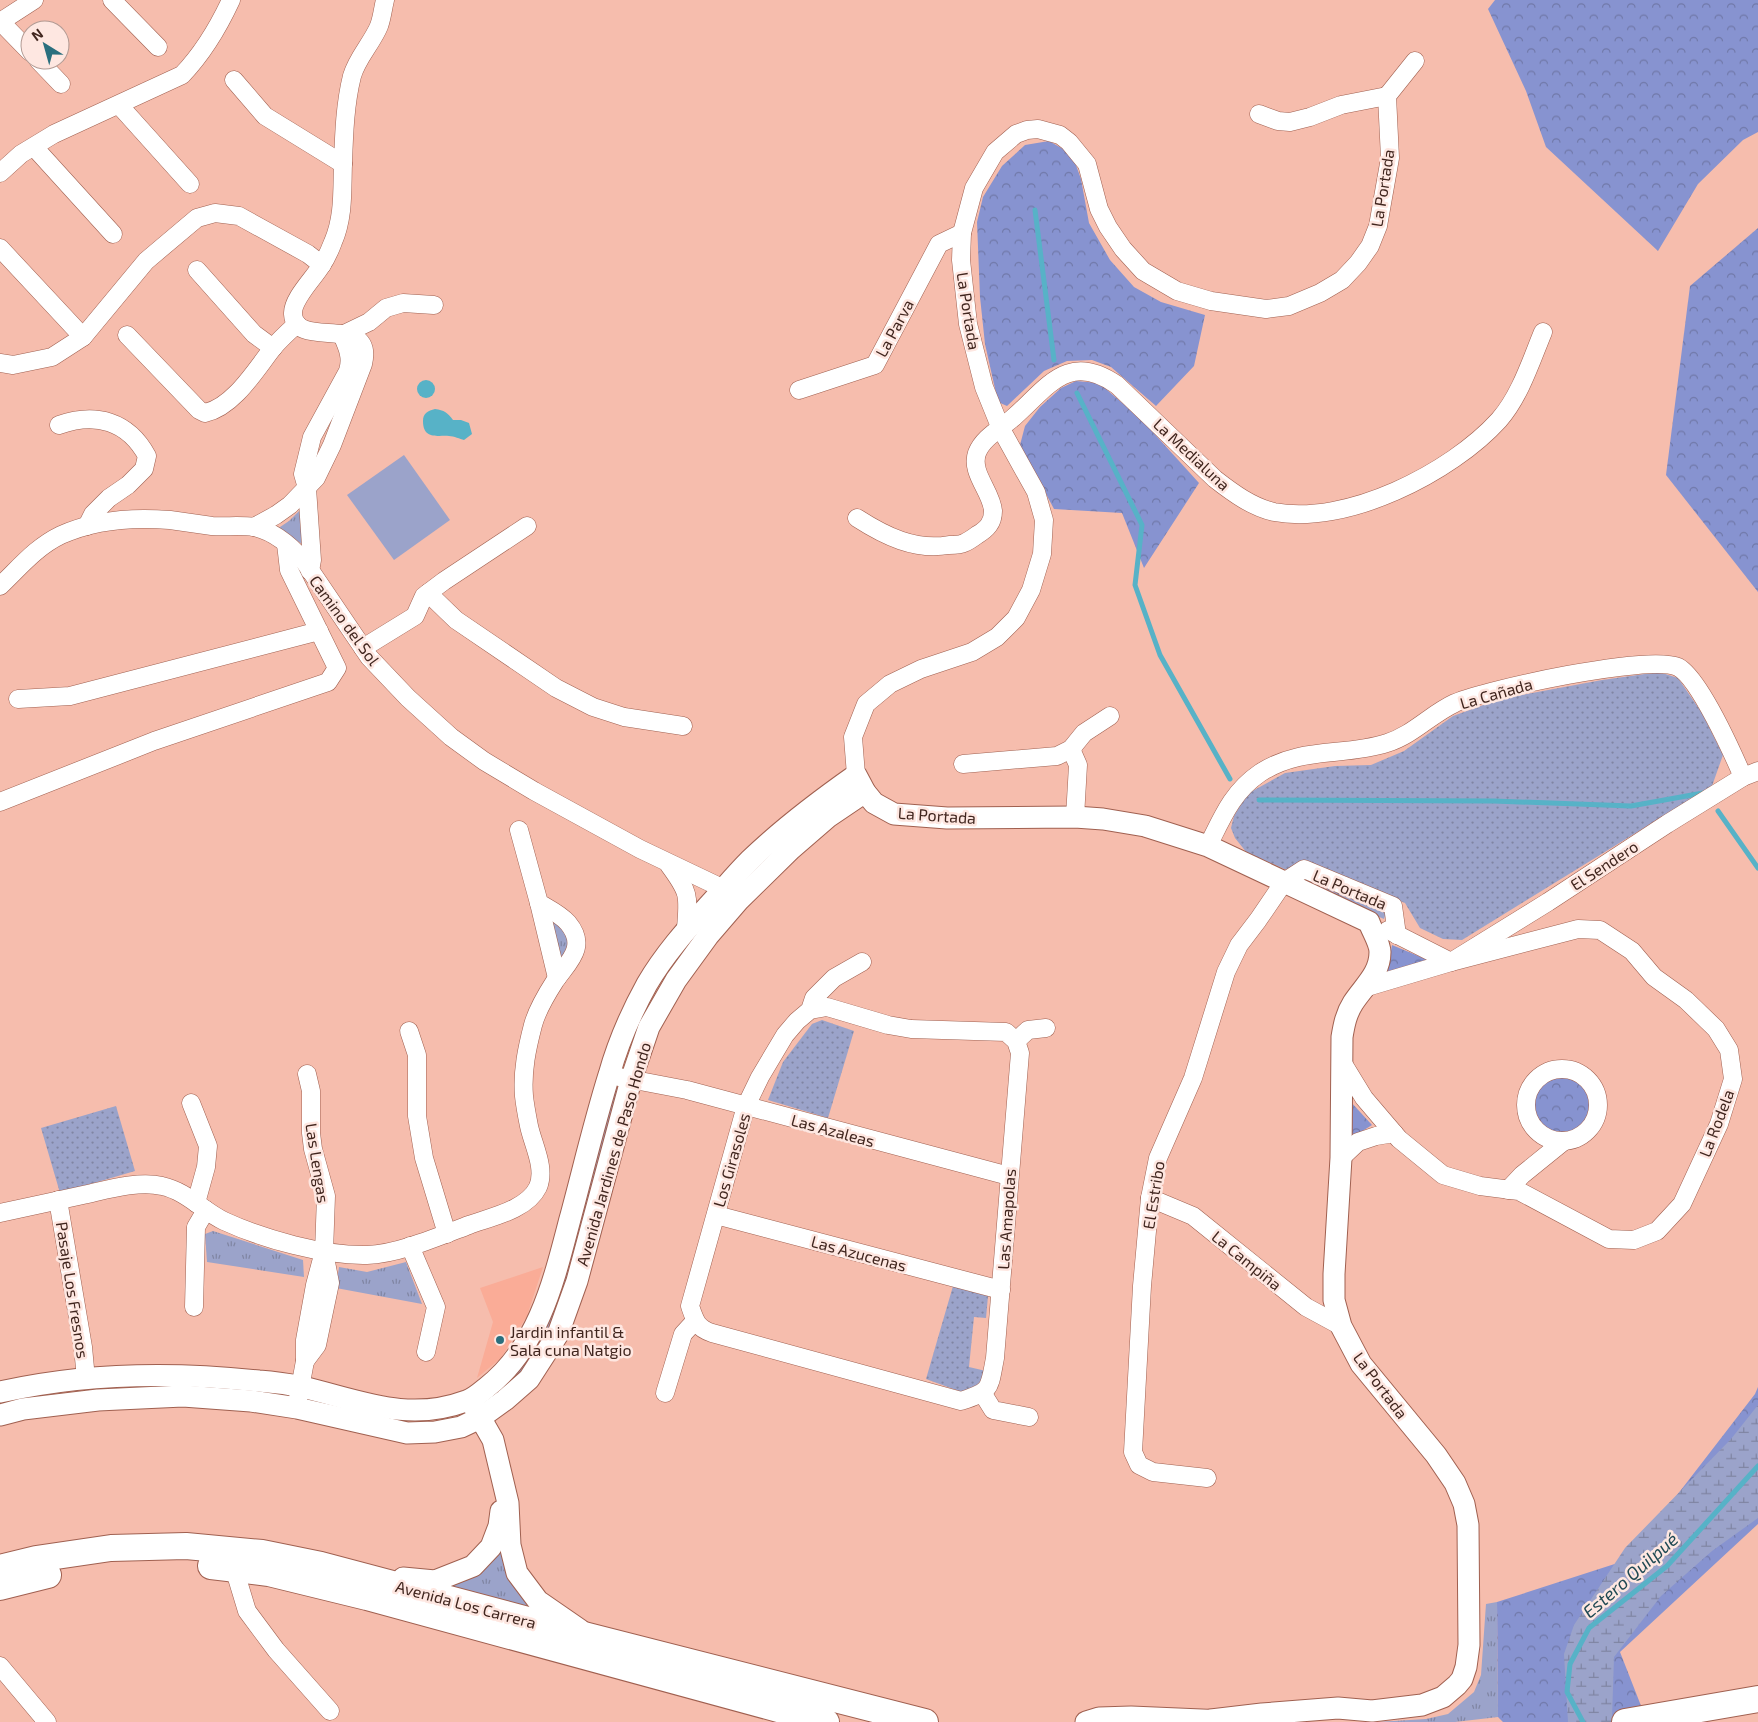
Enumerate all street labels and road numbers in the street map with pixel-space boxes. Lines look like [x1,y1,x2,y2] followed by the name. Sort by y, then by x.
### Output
[1366,148,1398,228] street label: La Portada
[953,271,985,351] street label: La Portada
[871,296,917,360] street label: La Parva
[1150,414,1234,494] street label: La Medialuna
[306,571,384,669] street label: Camino del Sol
[1458,674,1534,712] street label: La Cañada
[897,803,977,827] street label: La Portada
[1567,836,1641,894] street label: El Sendero
[1310,865,1390,913] street label: La Portada
[572,1040,654,1268] street label: Avenida Jardines de Paso Hondo
[1694,1087,1738,1159] street label: La Rodela
[789,1110,877,1150] street label: Las Azaleas
[709,1111,753,1209] street label: Los Girasoles
[302,1122,334,1204] street label: Las Lengas
[1138,1160,1168,1230] street label: El Estribo
[993,1168,1019,1270] street label: Las Amapolas
[52,1220,93,1360] street label: Pasaje Los Fresnos
[1208,1226,1286,1294] street label: La Campiña
[809,1231,909,1275] street label: Las Azucenas
[1350,1348,1412,1422] street label: La Portada
[394,1576,538,1632] street label: Avenida Los Carrera

